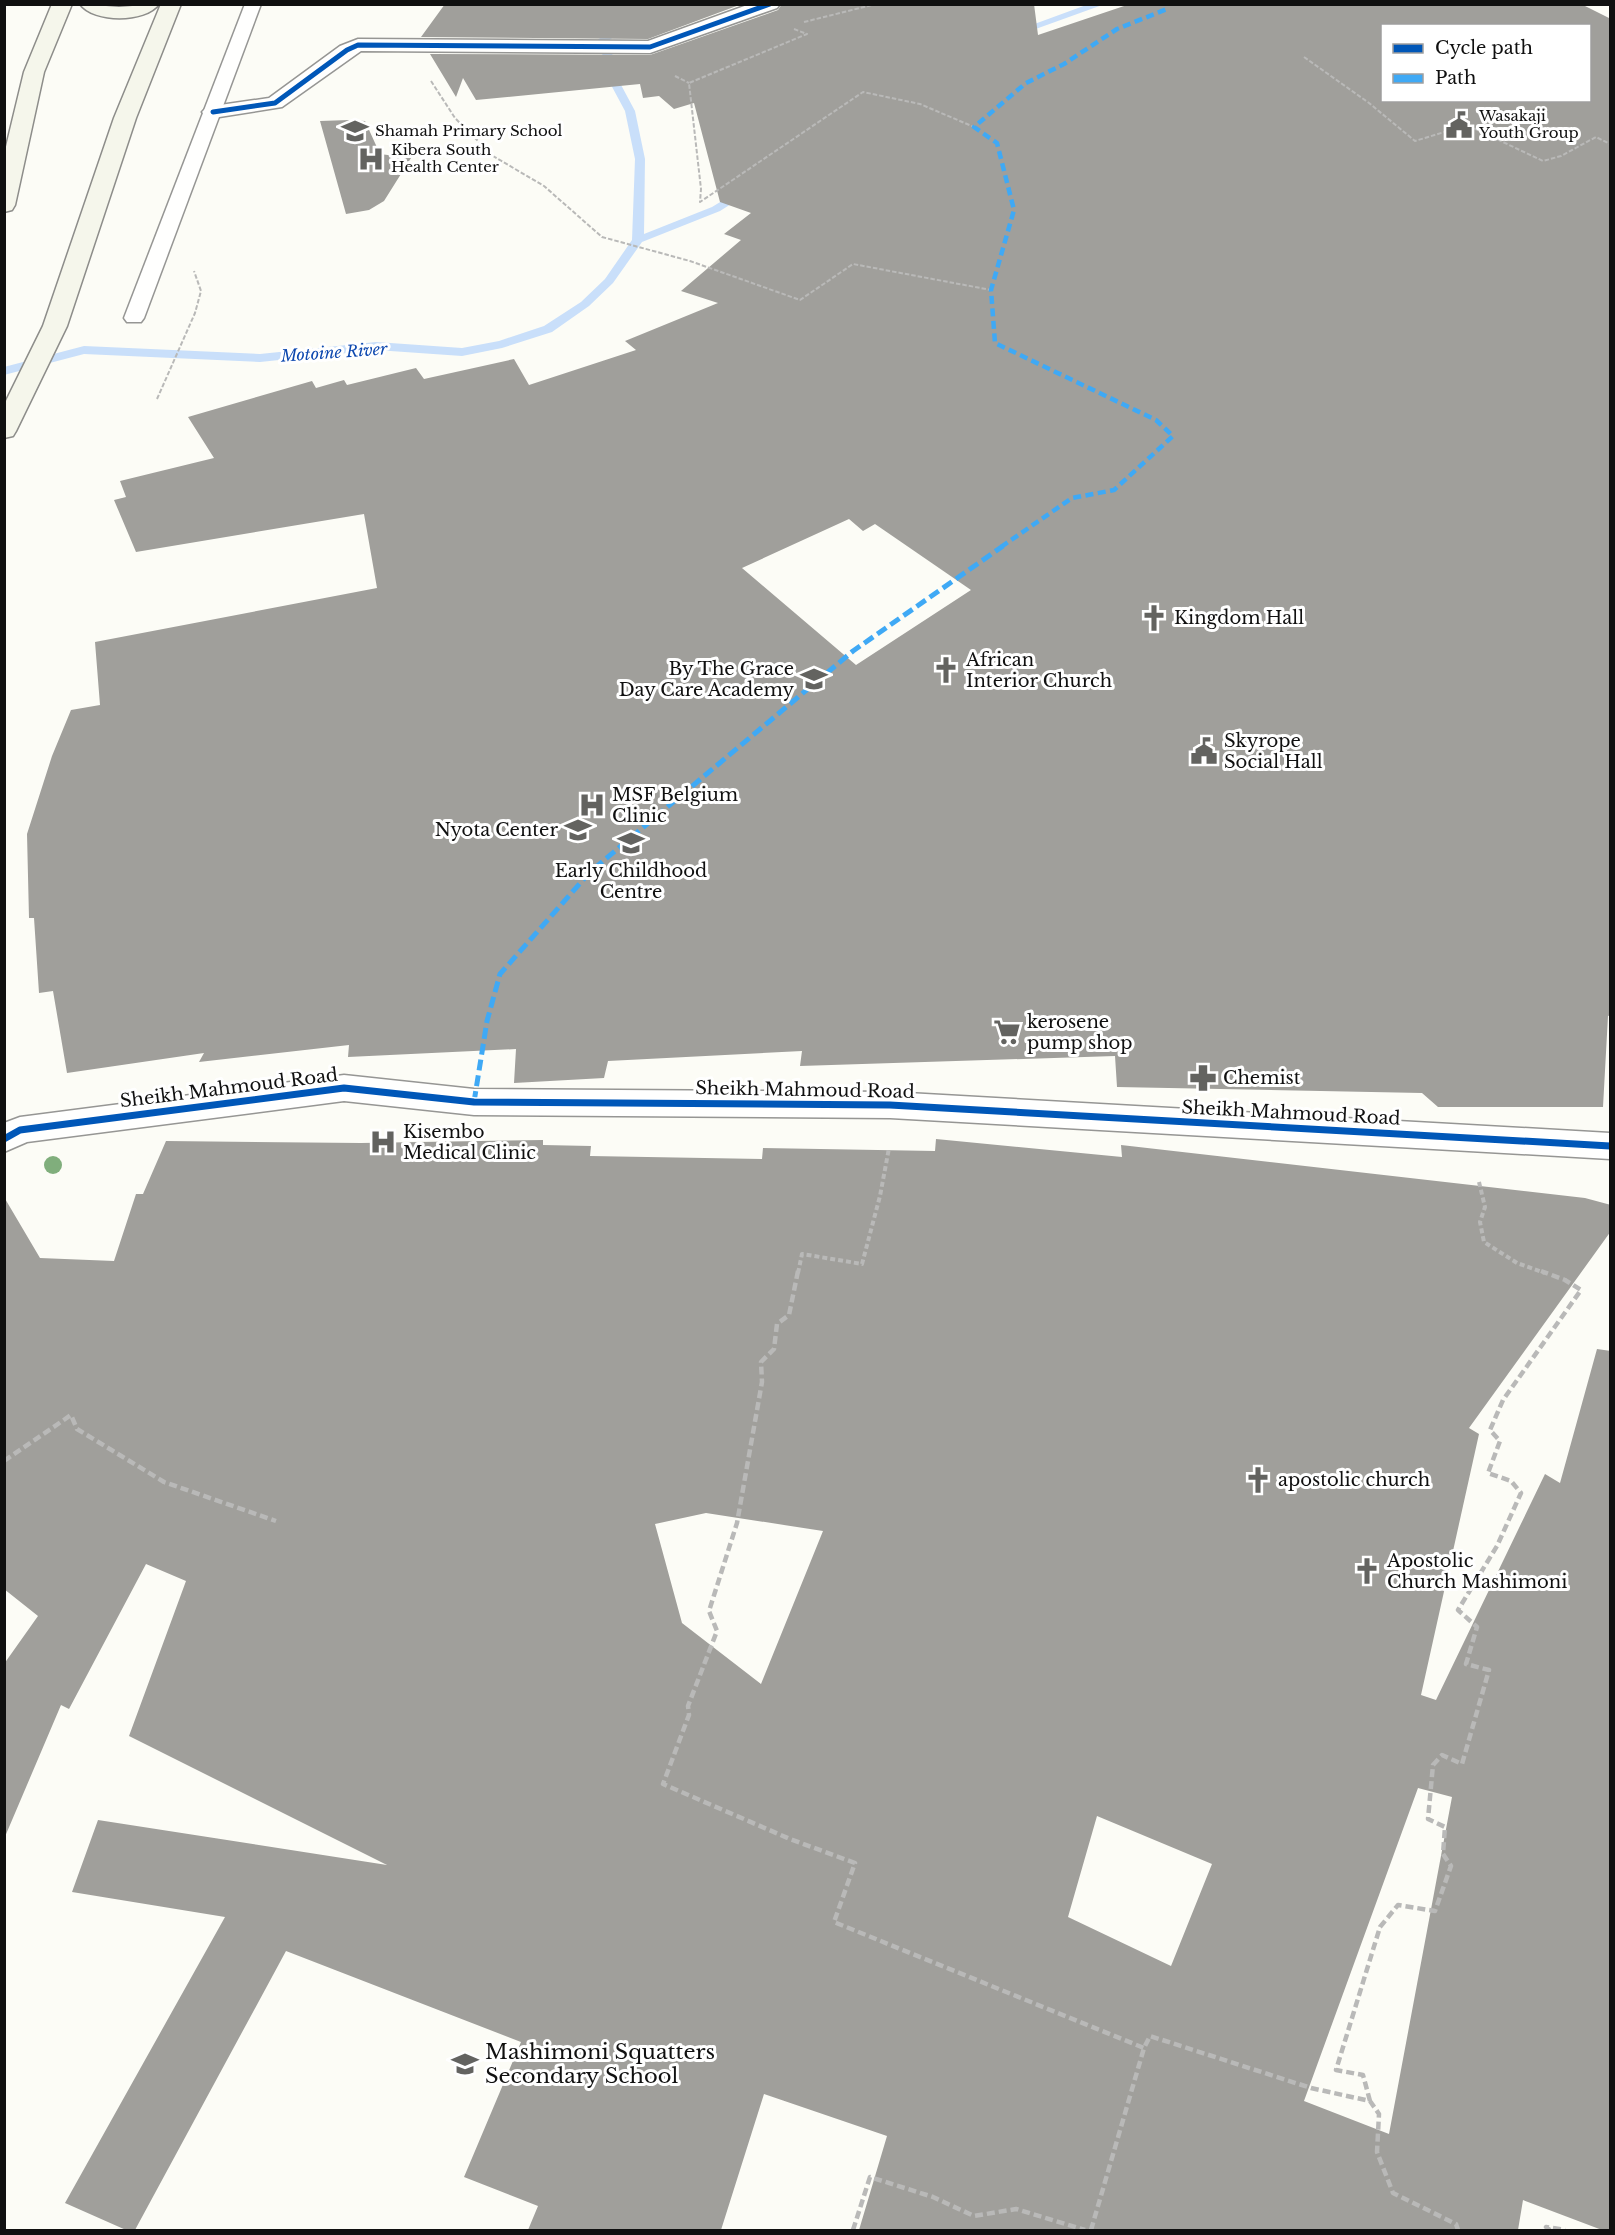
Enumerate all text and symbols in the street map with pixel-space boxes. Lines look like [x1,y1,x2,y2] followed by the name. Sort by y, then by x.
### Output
[1381,24,1591,102] legend
[1435,37,1533,59] text: Cycle path
[1435,67,1476,89] text: Path
[1478,106,1579,142] place label: Wasakaji Youth Group
[1444,110,1474,140] public building icon: Wasakaji Youth Group
[340,116,370,146] school or university icon: Shamah Primary School
[375,121,563,140] place label: Shamah Primary School
[391,140,500,176] place label: Kibera South Health Center
[356,144,386,174] hospital icon: Kibera South Health Center
[279,338,389,366] water label: Motoine River
[1139,603,1169,633] church icon: Kingdom Hall
[1174,607,1304,629] place label: Kingdom Hall
[965,649,1112,692] place label: African Interior Church
[931,655,961,685] church icon: African Interior Church
[619,658,794,701] place label: By The Grace Day Care Academy
[799,664,829,694] school or university icon: By The Grace Day Care Academy
[1224,730,1323,773] place label: Skyrope Social Hall
[1189,736,1219,766] public building icon: Skyrope Social Hall
[612,784,738,827] place label: MSF Belgium Clinic
[577,790,607,820] hospital icon: MSF Belgium Clinic
[563,815,593,845] school or university icon: Nyota Center
[435,819,558,841] place label: Nyota Center
[616,828,646,858] school or university icon: Early Childhood Centre
[555,860,707,903] place label: Early Childhood Centre
[1027,1011,1133,1054] place label: kerosene pump shop
[992,1017,1022,1047] supermarket icon: kerosene pump shop
[1188,1063,1218,1093] pharmacy icon: Chemist
[119,1064,339,1112] street label: Sheikh Mahmoud Road
[1223,1067,1301,1089] place label: Chemist
[695,1077,915,1103] street label: Sheikh Mahmoud Road
[1181,1096,1401,1130] street label: Sheikh Mahmoud Road
[403,1121,536,1164] place label: Kisembo Medical Clinic
[368,1127,398,1157] hospital icon: Kisembo Medical Clinic
[1243,1465,1273,1495] church icon: apostolic church
[1278,1469,1430,1491] place label: apostolic church
[1386,1550,1567,1593] place label: Apostolic Church Mashimoni
[1352,1556,1382,1586] church icon: Apostolic Church Mashimoni
[485,2039,715,2089] place label: Mashimoni Squatters Secondary School
[450,2049,480,2079] school or university icon: Mashimoni Squatters Secondary School

